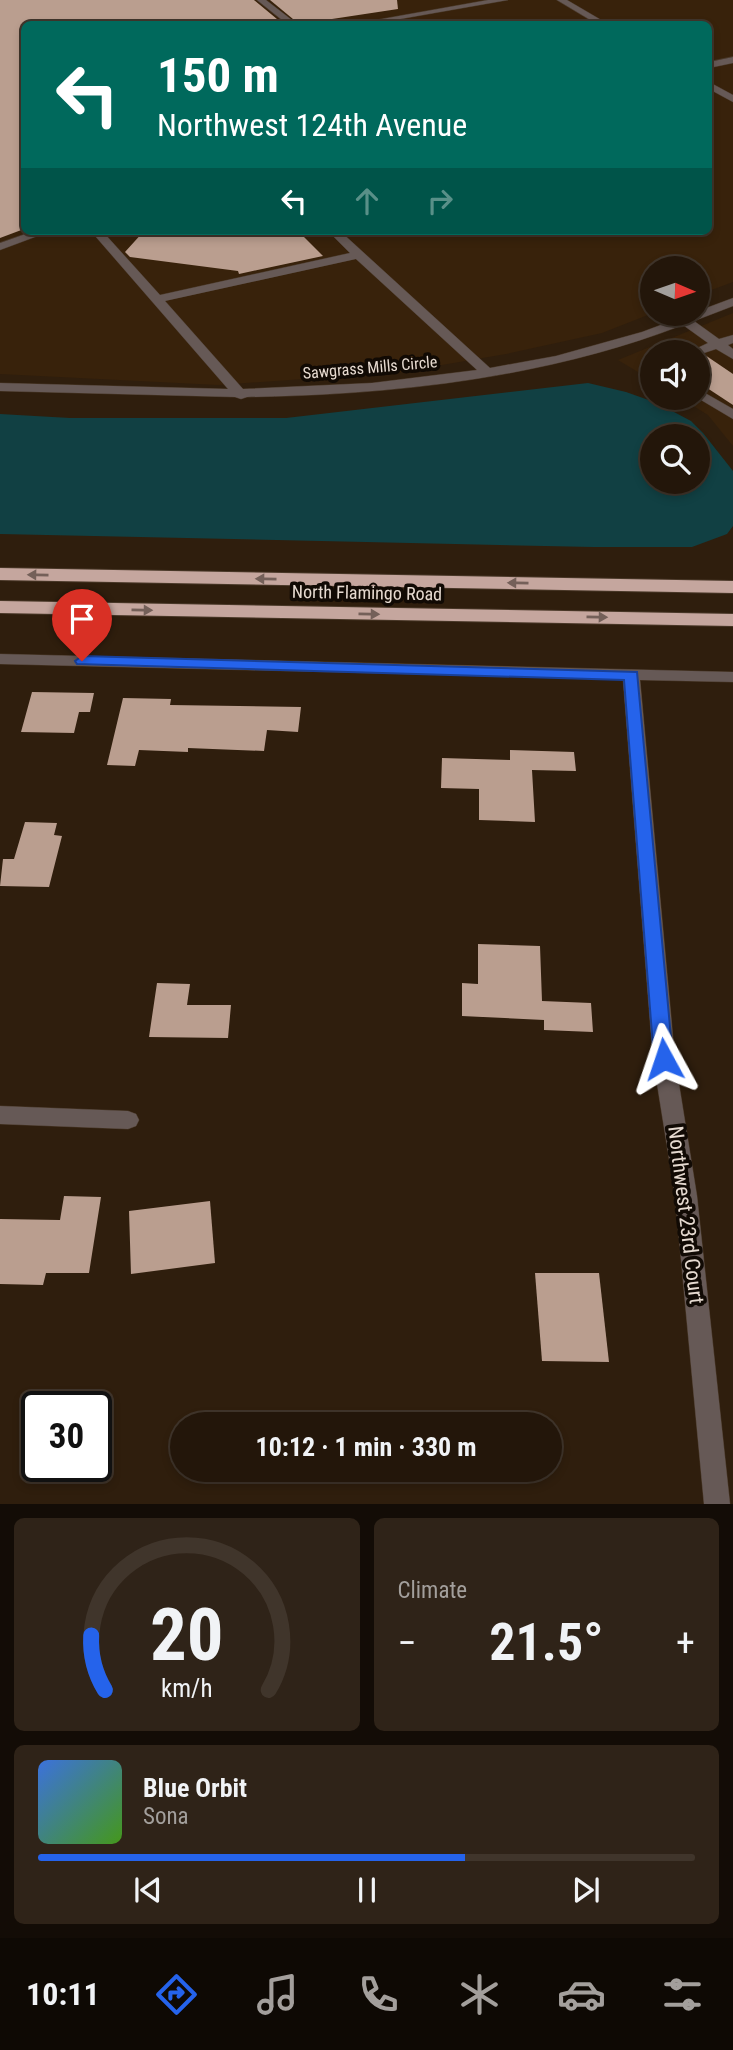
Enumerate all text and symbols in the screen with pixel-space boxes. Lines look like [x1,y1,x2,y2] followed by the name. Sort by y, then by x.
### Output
[157,47,279,104] text: 150 m
[42,49,133,140] icon: left
[157,106,467,144] text: Northwest 124th Avenue
[275,182,313,220] icon: left
[348,182,386,220] icon: ahead
[421,182,459,220] icon: right
[640,256,710,326] north arrow
[640,256,710,494] map controls
[640,340,710,410] button: sound
[302,352,438,383] street label: Sawgrass Mills Circle
[640,424,710,494] button: search
[27,569,49,581] one-way arrow
[255,573,277,585] one-way arrow
[507,577,529,589] one-way arrow
[292,581,442,604] street label: North Flamingo Road
[52,589,112,661] pin
[63,600,101,638] icon: arrive
[131,604,153,616] one-way arrow
[358,608,380,619] one-way arrow
[586,612,608,623] one-way arrow
[627,1022,701,1096] position arrow
[663,1125,709,1305] street label: Northwest 23rd Court
[21,1391,112,1482] speed limit sign: 30
[256,1432,476,1462] text: 10:12 · 1 min · 330 m
[398,1577,467,1604] text: Climate
[150,1593,224,1679] text: 20
[489,1612,603,1673] text: 21.5°
[398,1621,417,1665] text: −
[676,1621,695,1665] text: +
[161,1674,212,1703] text: km/h
[143,1773,247,1803] text: Blue Orbit
[143,1803,189,1830] text: Sona
[129,1871,167,1909] icon: previous
[348,1871,386,1909] icon: pause
[567,1871,605,1909] icon: next
[152,1970,201,2019] icon: directions
[253,1970,302,2019] icon: music
[354,1970,403,2019] icon: phone
[455,1970,504,2019] icon: climate
[557,1970,606,2019] icon: car
[658,1970,707,2019] icon: filters
[26,1975,100,2013] text: 10:11

